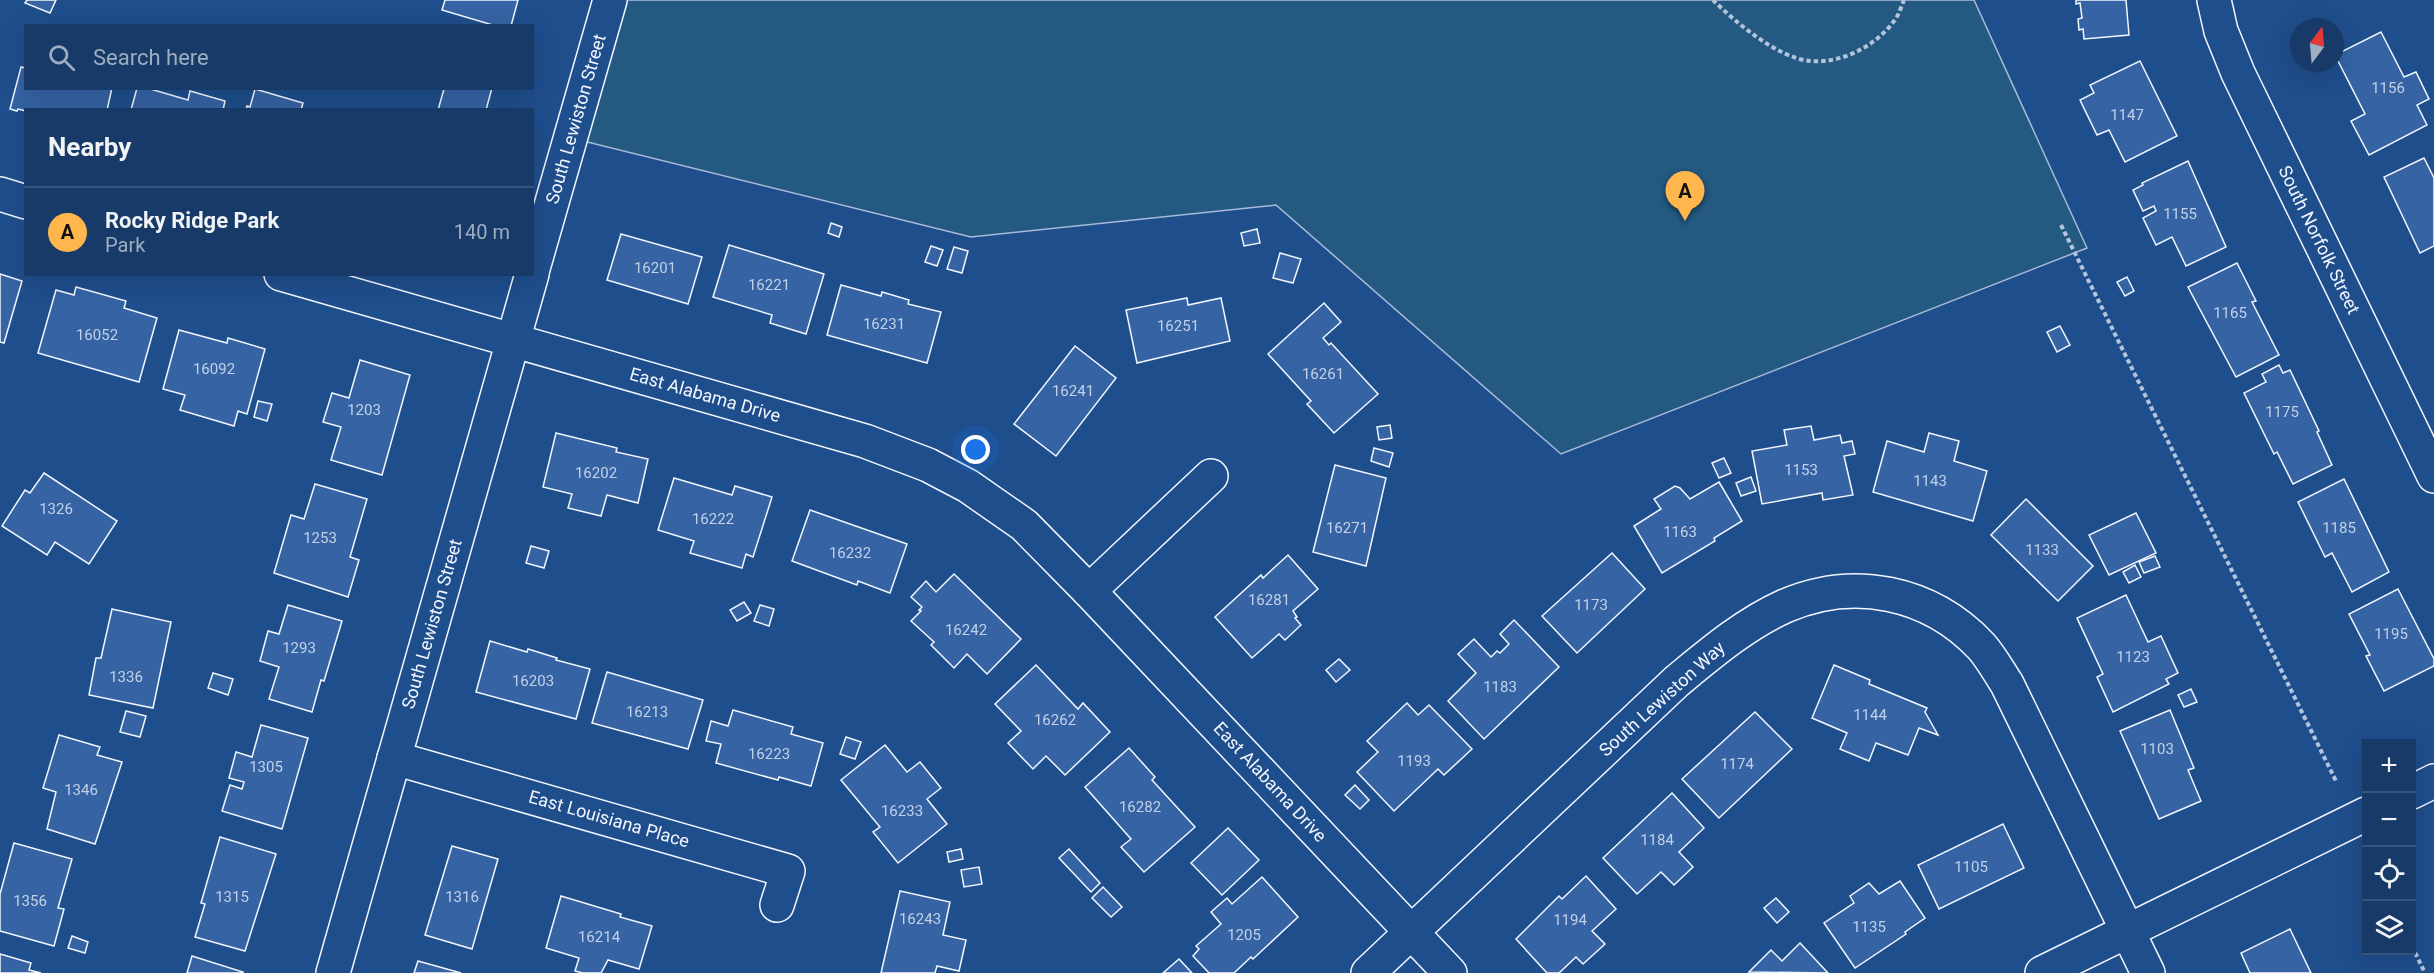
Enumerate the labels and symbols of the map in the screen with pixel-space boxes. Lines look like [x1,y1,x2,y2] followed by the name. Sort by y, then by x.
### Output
[2290,18,2344,72] north arrow
[541,32,610,206] street label: South Lewiston Street
[2371,79,2405,97] house number: 1156
[2110,106,2144,124] house number: 1147
[2274,162,2365,317] street label: South Norfolk Street
[1666,172,1704,221] pin: A
[2163,205,2197,223] house number: 1155
[634,259,676,277] house number: 16201
[748,276,790,294] house number: 16221
[2213,304,2247,322] house number: 1165
[863,315,905,333] house number: 16231
[1157,317,1199,335] house number: 16251
[76,326,118,344] house number: 16052
[193,360,235,378] house number: 16092
[627,363,783,426] street label: East Alabama Drive
[1302,365,1344,383] house number: 16261
[1052,382,1094,400] house number: 16241
[347,401,381,419] house number: 1203
[2265,403,2299,421] house number: 1175
[961,435,990,464] your location
[1784,461,1818,479] house number: 1153
[575,464,617,482] house number: 16202
[1913,472,1947,490] house number: 1143
[39,500,73,518] house number: 1326
[692,510,734,528] house number: 16222
[1326,519,1368,537] house number: 16271
[2322,519,2356,537] house number: 1185
[1663,523,1697,541] house number: 1163
[303,529,337,547] house number: 1253
[397,537,466,711] street label: South Lewiston Street
[2025,541,2059,559] house number: 1133
[829,544,871,562] house number: 16232
[1248,591,1290,609] house number: 16281
[1574,596,1608,614] house number: 1173
[945,621,987,639] house number: 16242
[2374,625,2408,643] house number: 1195
[1595,636,1729,761] street label: South Lewiston Way
[282,639,316,657] house number: 1293
[2116,648,2150,666] house number: 1123
[109,668,143,686] house number: 1336
[512,672,554,690] house number: 16203
[1483,678,1517,696] house number: 1183
[626,703,668,721] house number: 16213
[1853,706,1887,724] house number: 1144
[1034,711,1076,729] house number: 16262
[1210,717,1331,846] street label: East Alabama Drive
[2140,740,2174,758] house number: 1103
[748,745,790,763] house number: 16223
[1397,752,1431,770] house number: 1193
[1720,755,1754,773] house number: 1174
[249,758,283,776] house number: 1305
[64,781,98,799] house number: 1346
[526,786,692,852] street label: East Louisiana Place
[1119,798,1161,816] house number: 16282
[881,802,923,820] house number: 16233
[1640,831,1674,849] house number: 1184
[1954,858,1988,876] house number: 1105
[215,888,249,906] house number: 1315
[445,888,479,906] house number: 1316
[13,892,47,910] house number: 1356
[899,910,941,928] house number: 16243
[1553,911,1587,929] house number: 1194
[1852,918,1886,936] house number: 1135
[1227,926,1261,944] house number: 1205
[578,928,621,946] house number: 16214

